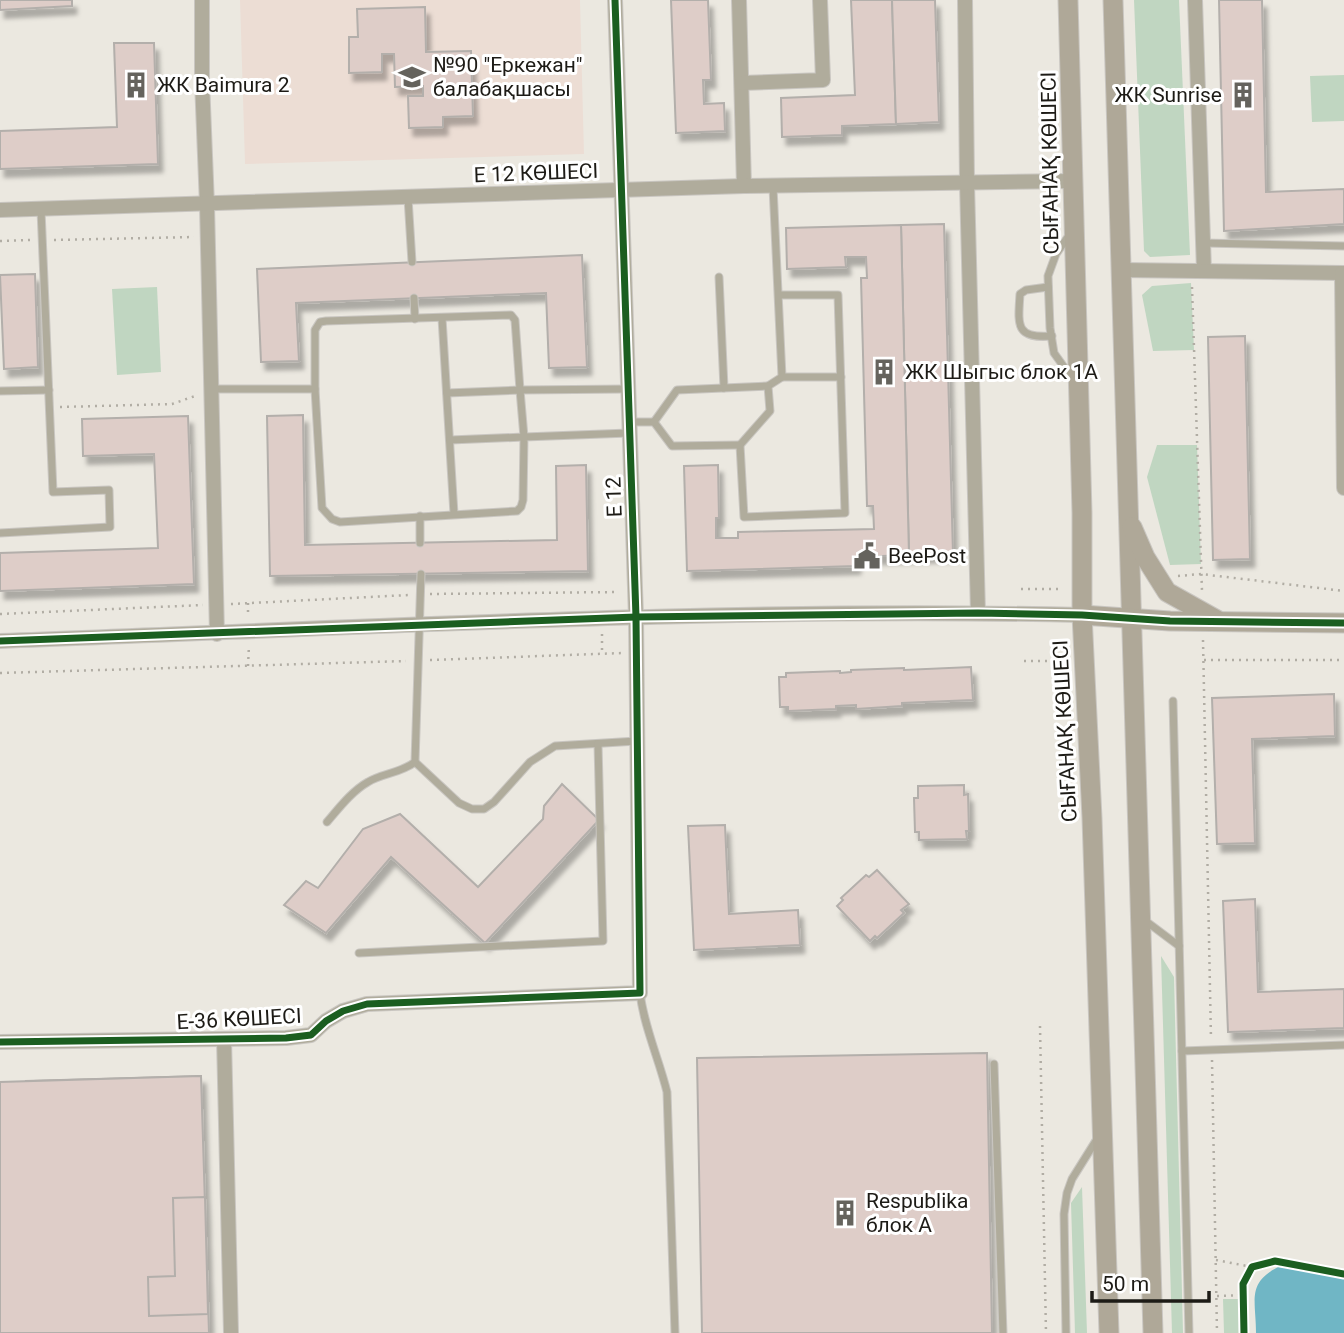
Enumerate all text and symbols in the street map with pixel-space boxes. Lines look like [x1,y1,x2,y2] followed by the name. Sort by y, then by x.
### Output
[433,53,583,101] place label: №90 "Еркежан" балабақшасы
[397,62,427,92] school or university icon: №90 "Еркежан" балабақшасы
[121,70,151,100] building icon: ЖК Baimura 2
[1036,72,1064,254] street label: СЫҒАНАҚ КӨШЕСІ
[157,73,290,97] place label: ЖК Baimura 2
[1228,80,1258,110] building icon: ЖК Sunrise
[1114,83,1222,107] place label: ЖК Sunrise
[473,159,599,187] street label: Е 12 КӨШЕСІ
[869,357,899,387] building icon: ЖК Шыгыс блок 1А
[905,360,1098,384] place label: ЖК Шыгыс блок 1А
[601,476,627,518] street label: E 12
[852,541,882,571] public building icon: BeePost
[888,544,966,568] place label: BeePost
[1048,639,1082,823] street label: СЫҒАНАҚ КӨШЕСІ
[176,1004,302,1034] street label: Е-36 КӨШЕСІ
[866,1189,968,1237] place label: Respublika блок А
[830,1198,860,1228] building icon: Respublika блок А
[1092,1260,1209,1304] scale bar
[1102,1272,1149,1296] text: 50 m

